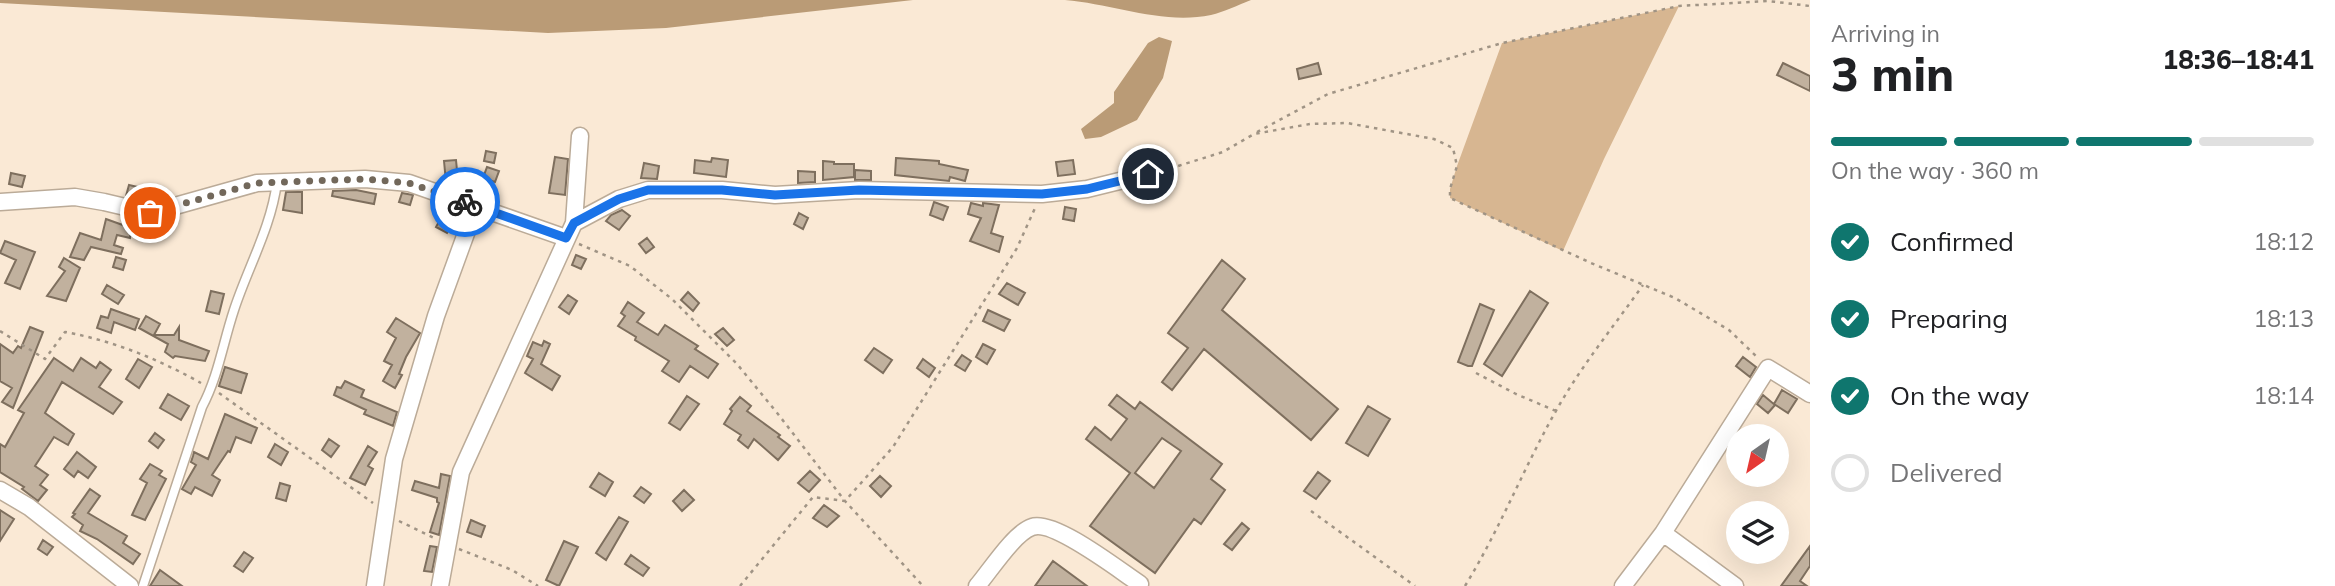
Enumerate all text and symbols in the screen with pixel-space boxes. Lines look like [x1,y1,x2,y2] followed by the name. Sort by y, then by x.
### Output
[1831,19,1940,48] text: Arriving in
[2163,43,2314,76] text: 18:36–18:41
[1831,45,1954,103] text: 3 min
[1118,144,1178,204] pin
[1129,155,1167,193] icon: home
[1831,156,2039,185] text: On the way · 360 m
[430,167,500,237] courier
[120,183,180,243] pin
[446,183,484,221] icon: bike
[131,194,169,232] icon: bag
[1831,223,1869,261] icon: check
[1890,225,2014,258] text: Confirmed
[2254,227,2314,256] text: 18:12
[1831,300,1869,338] icon: check
[1890,302,2008,335] text: Preparing
[2254,304,2314,333] text: 18:13
[1831,377,1869,415] icon: check
[1890,379,2029,412] text: On the way
[2254,381,2314,410] text: 18:14
[1726,424,1788,486] north arrow
[1726,424,1789,564] map controls
[1890,456,2003,489] text: Delivered
[1726,501,1789,564] button: layers

